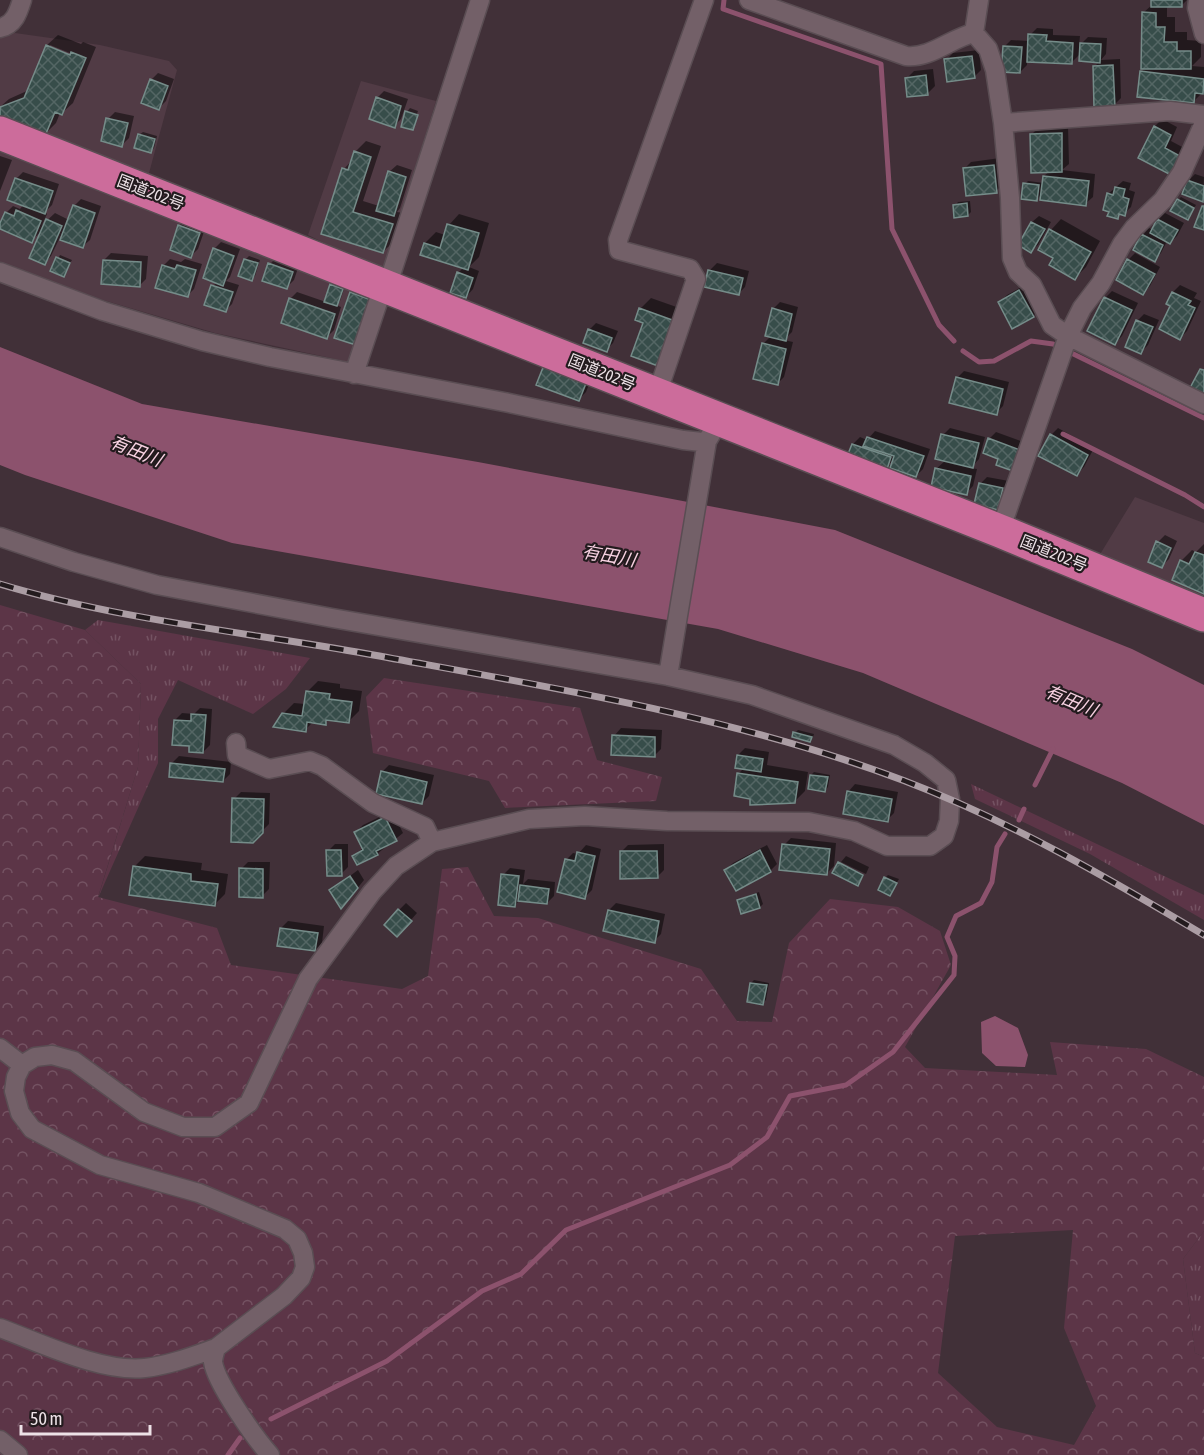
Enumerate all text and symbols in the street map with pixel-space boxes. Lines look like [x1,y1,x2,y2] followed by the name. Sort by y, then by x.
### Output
[115,171,187,213] street label: 国道202号
[566,350,638,394] street label: 国道202号
[107,431,167,471] water label: 有田川
[1018,531,1090,575] street label: 国道202号
[581,540,639,571] water label: 有田川
[1042,680,1102,722] water label: 有田川
[21,1398,150,1436] scale bar
[30,1408,62,1429] text: 50 m

